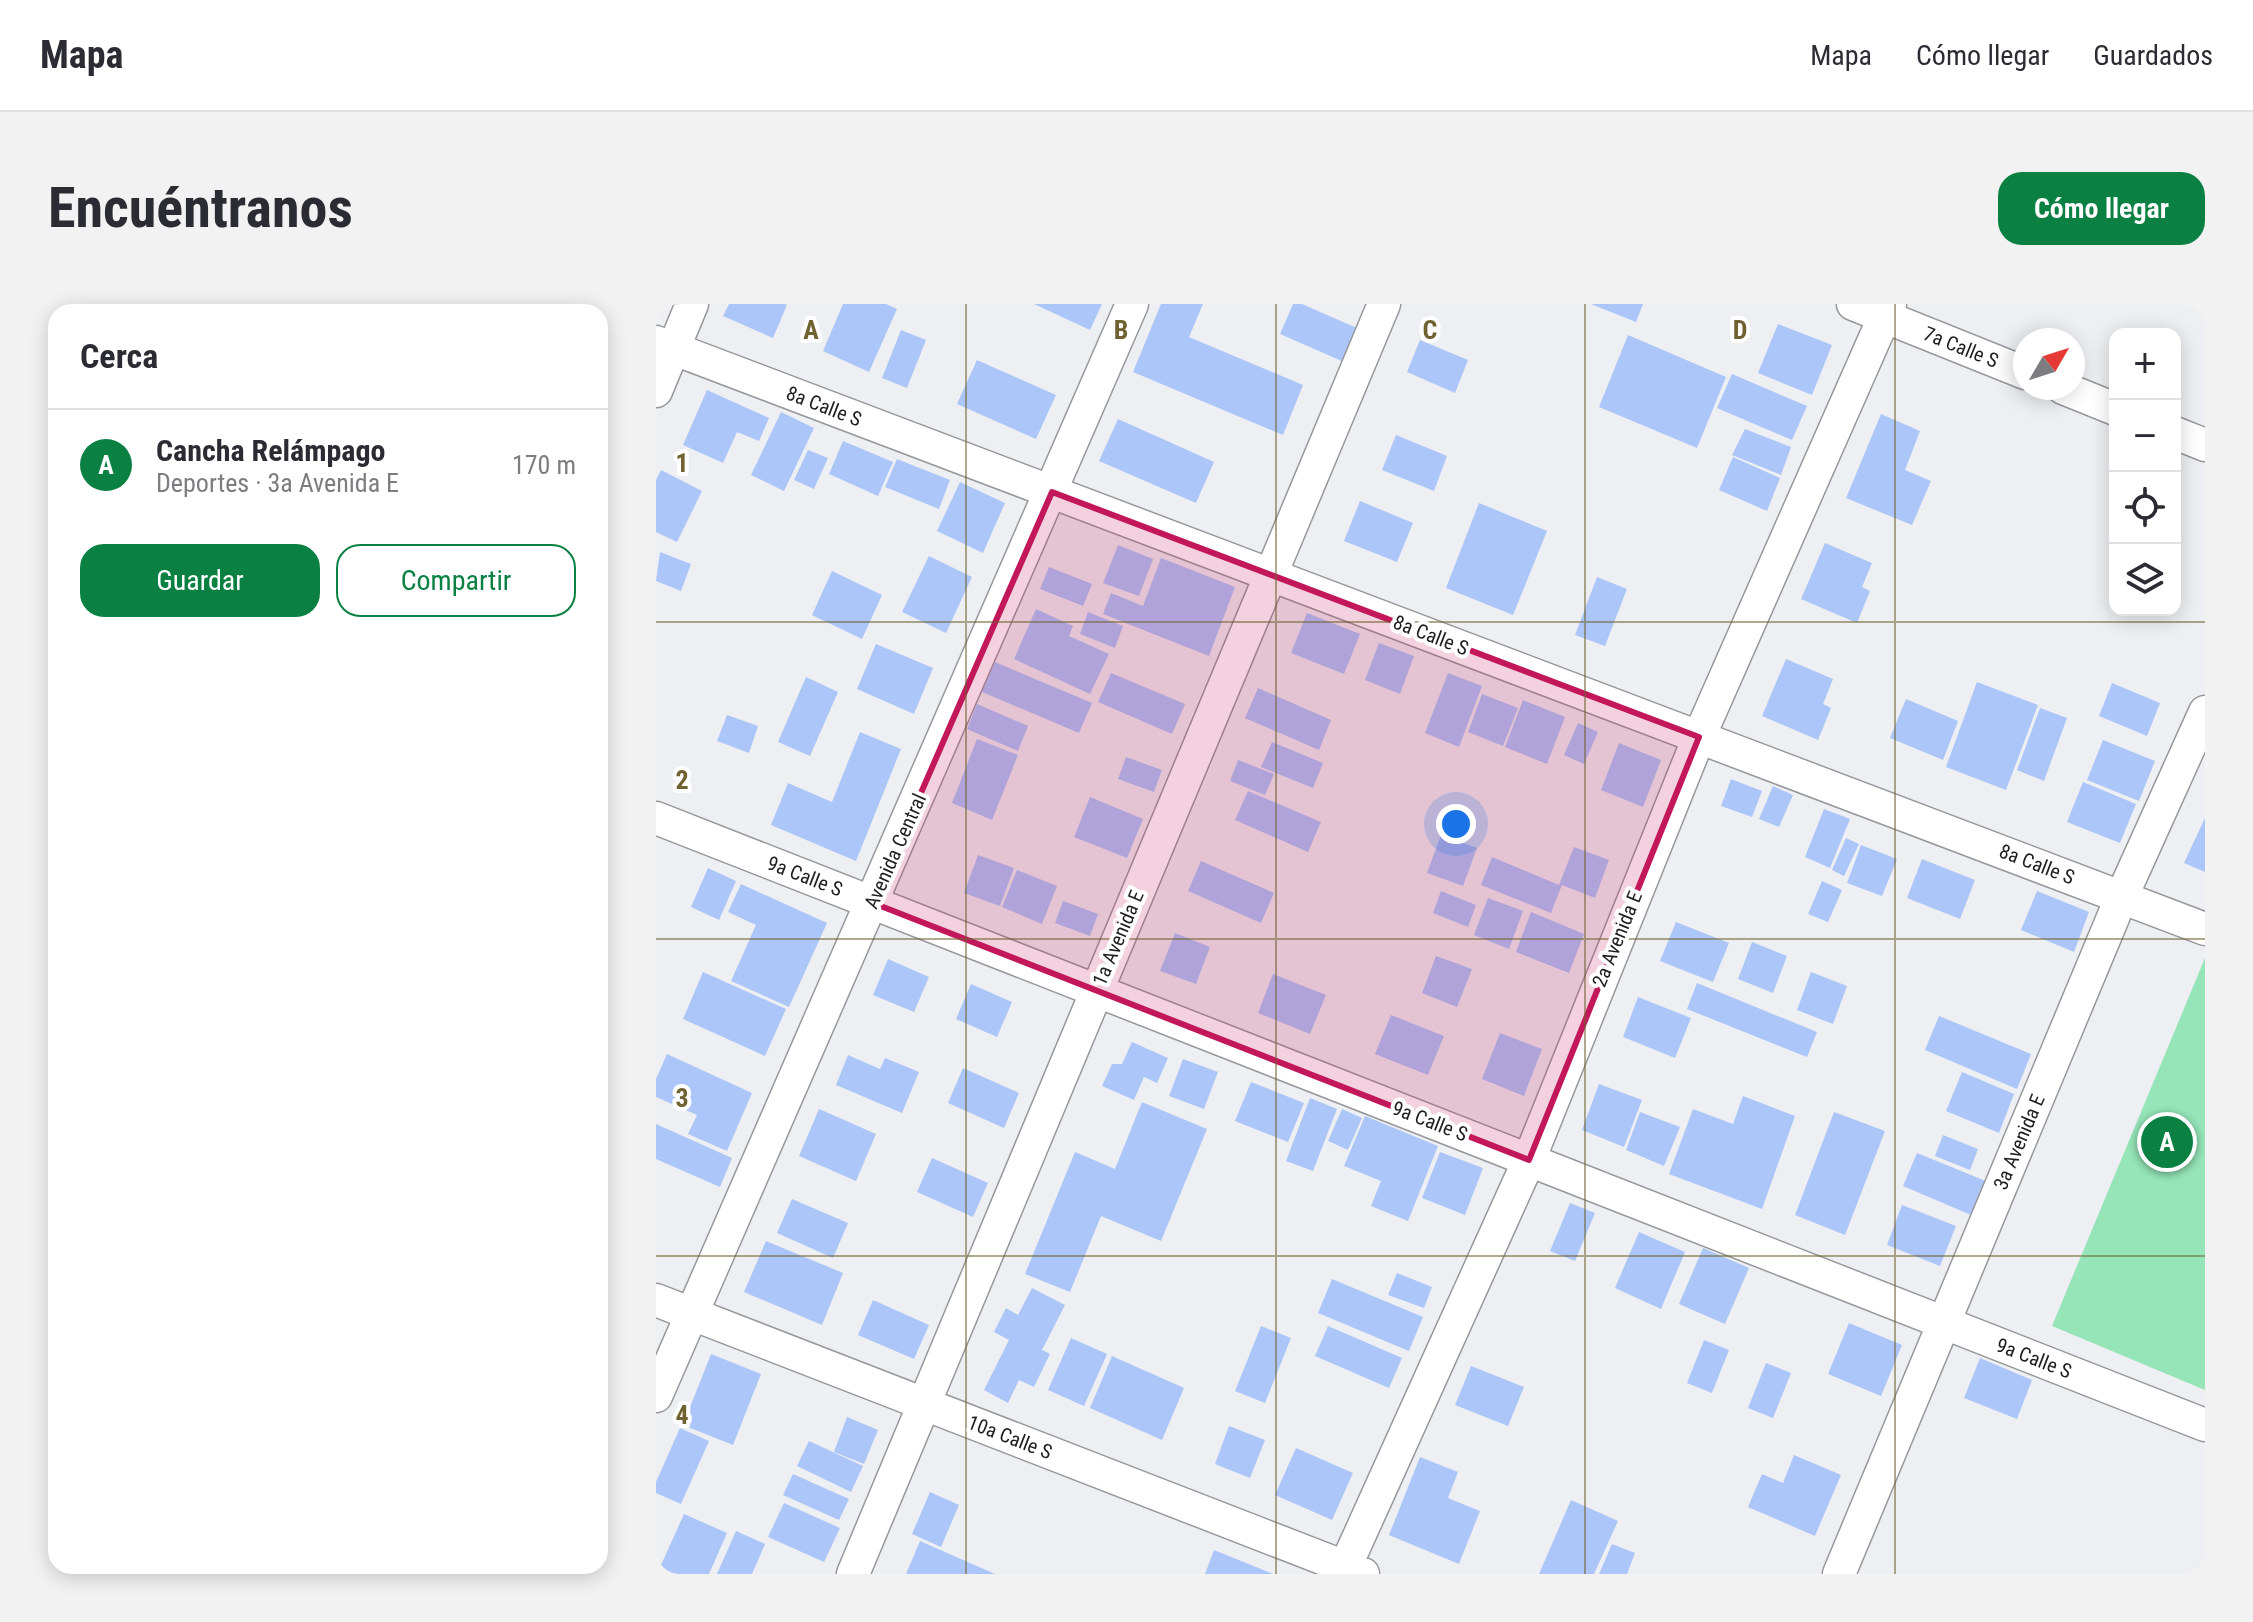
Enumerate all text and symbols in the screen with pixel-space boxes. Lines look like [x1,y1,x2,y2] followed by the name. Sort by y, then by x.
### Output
[40,33,123,77] text: Mapa
[1810,39,1872,72] text: Mapa
[1916,39,2049,72] text: Cómo llegar
[2093,39,2213,72] text: Guardados
[1998,172,2205,245] button: Cómo llegar
[48,175,353,241] text: Encuéntranos
[803,315,819,345] text: A
[1114,315,1128,345] text: B
[1423,315,1438,345] text: C
[1733,315,1747,345] text: D
[1920,321,2002,373] street label: 7a Calle S
[2013,328,2085,400] north arrow
[2109,328,2181,616] map controls
[2109,328,2181,400] button: +
[80,336,158,376] text: Cerca
[783,381,865,431] street label: 8a Calle S
[2109,400,2181,472] button: −
[156,433,386,468] text: Cancha Relámpago
[675,448,689,478] text: 1
[98,450,114,480] text: A
[512,450,576,480] text: 170 m
[156,468,399,498] text: Deportes · 3a Avenida E
[2109,472,2181,544] button: locate
[80,544,320,617] button: Guardar
[336,544,576,617] button: Compartir
[2109,544,2181,616] button: layers
[1390,610,1472,660] street label: 8a Calle S
[675,765,689,795] text: 2
[859,790,931,912] street label: Avenida Central
[1436,804,1476,844] your location
[1996,839,2078,889] street label: 8a Calle S
[764,851,846,901] street label: 9a Calle S
[1087,887,1149,989] street label: 1a Avenida E
[1587,888,1647,990] street label: 2a Avenida E
[675,1083,689,1113] text: 3
[1988,1091,2050,1193] street label: 3a Avenida E
[1389,1096,1471,1146] street label: 9a Calle S
[2141,1112,2193,1172] pin: A
[1993,1333,2075,1383] street label: 9a Calle S
[675,1400,689,1430] text: 4
[964,1410,1056,1464] street label: 10a Calle S

